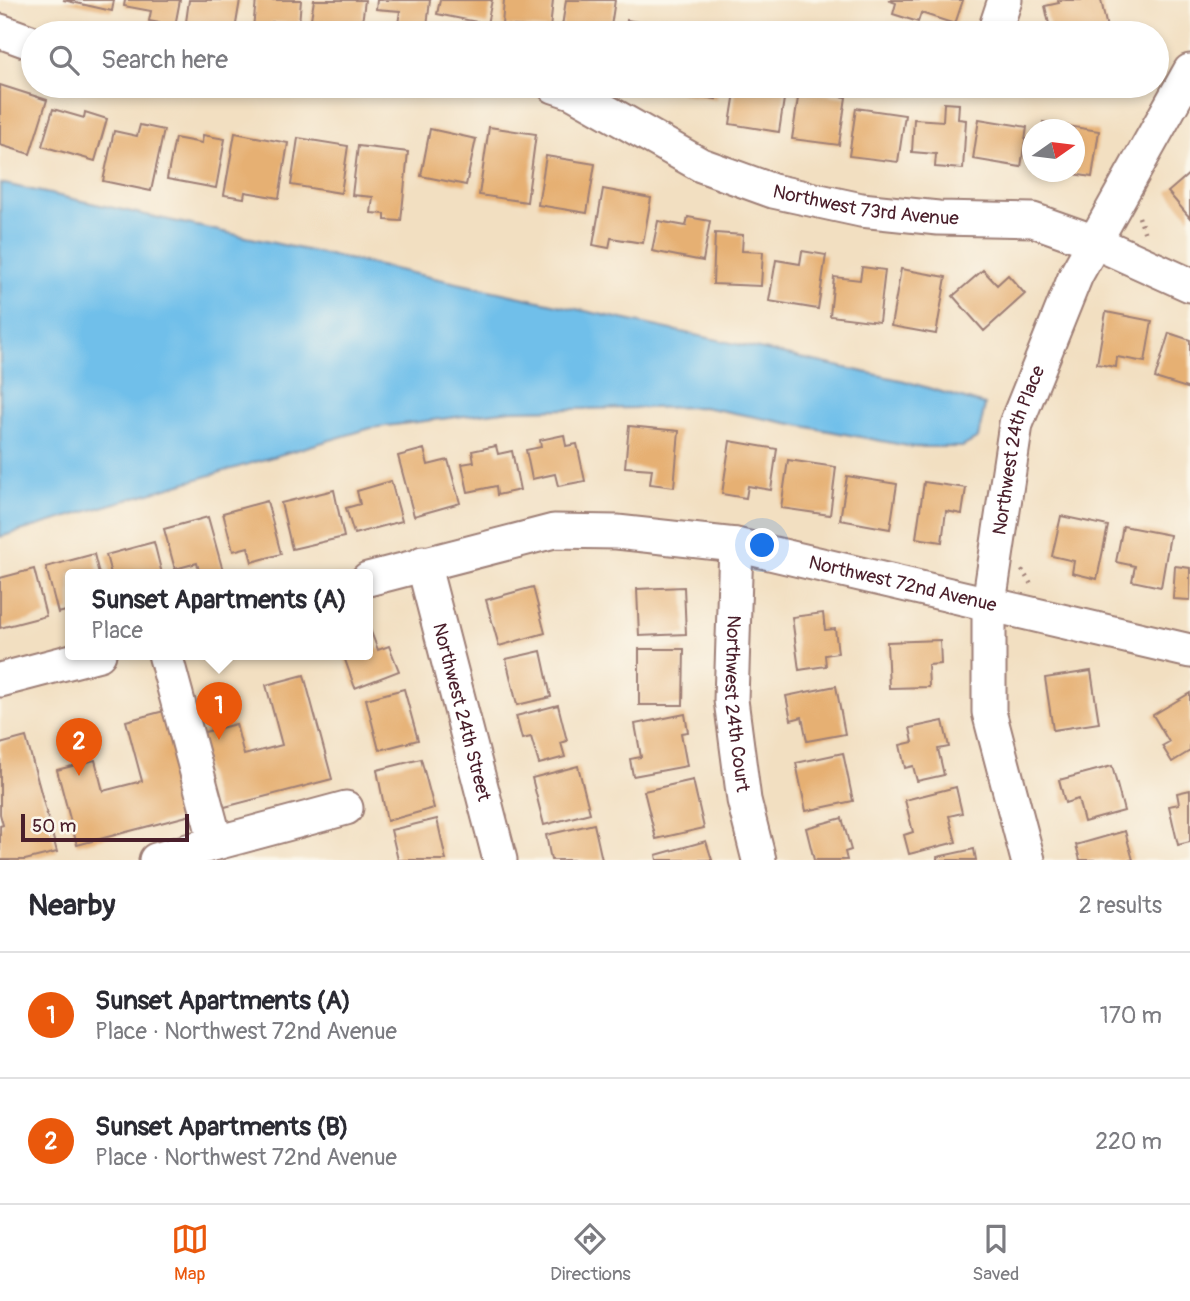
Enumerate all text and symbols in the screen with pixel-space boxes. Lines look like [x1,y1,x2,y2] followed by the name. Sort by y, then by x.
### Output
[21,21,1169,98] search box
[45,41,83,79] icon: search
[101,44,228,76] text: Search here
[1022,119,1085,182] north arrow
[771,179,960,230] street label: Northwest 73rd Avenue
[987,361,1051,537] street label: Northwest 24th Place
[745,528,779,562] your location
[806,550,1000,618] street label: Northwest 72nd Avenue
[65,569,373,660] popup
[91,584,347,616] text: Sunset Apartments (A)
[719,615,755,794] street label: Northwest 24th Court
[91,616,143,645] text: Place
[427,621,496,804] street label: Northwest 24th Street
[196,682,242,740] pin: 1
[56,718,102,776] pin: 2
[21,811,189,843] scale bar
[32,814,76,838] text: 50 m
[28,887,115,924] text: Nearby
[1079,891,1162,920] text: 2 results
[95,985,351,1017] text: Sunset Apartments (A)
[47,1001,56,1030] text: 1
[1100,1001,1162,1030] text: 170 m
[95,1017,397,1046] text: Place · Northwest 72nd Avenue
[95,1111,349,1143] text: Sunset Apartments (B)
[45,1127,57,1156] text: 2
[1095,1127,1162,1156] text: 220 m
[95,1143,397,1172] text: Place · Northwest 72nd Avenue
[171,1220,209,1286] tab: Map
[550,1220,631,1286] tab: Directions
[972,1220,1019,1286] tab: Saved

